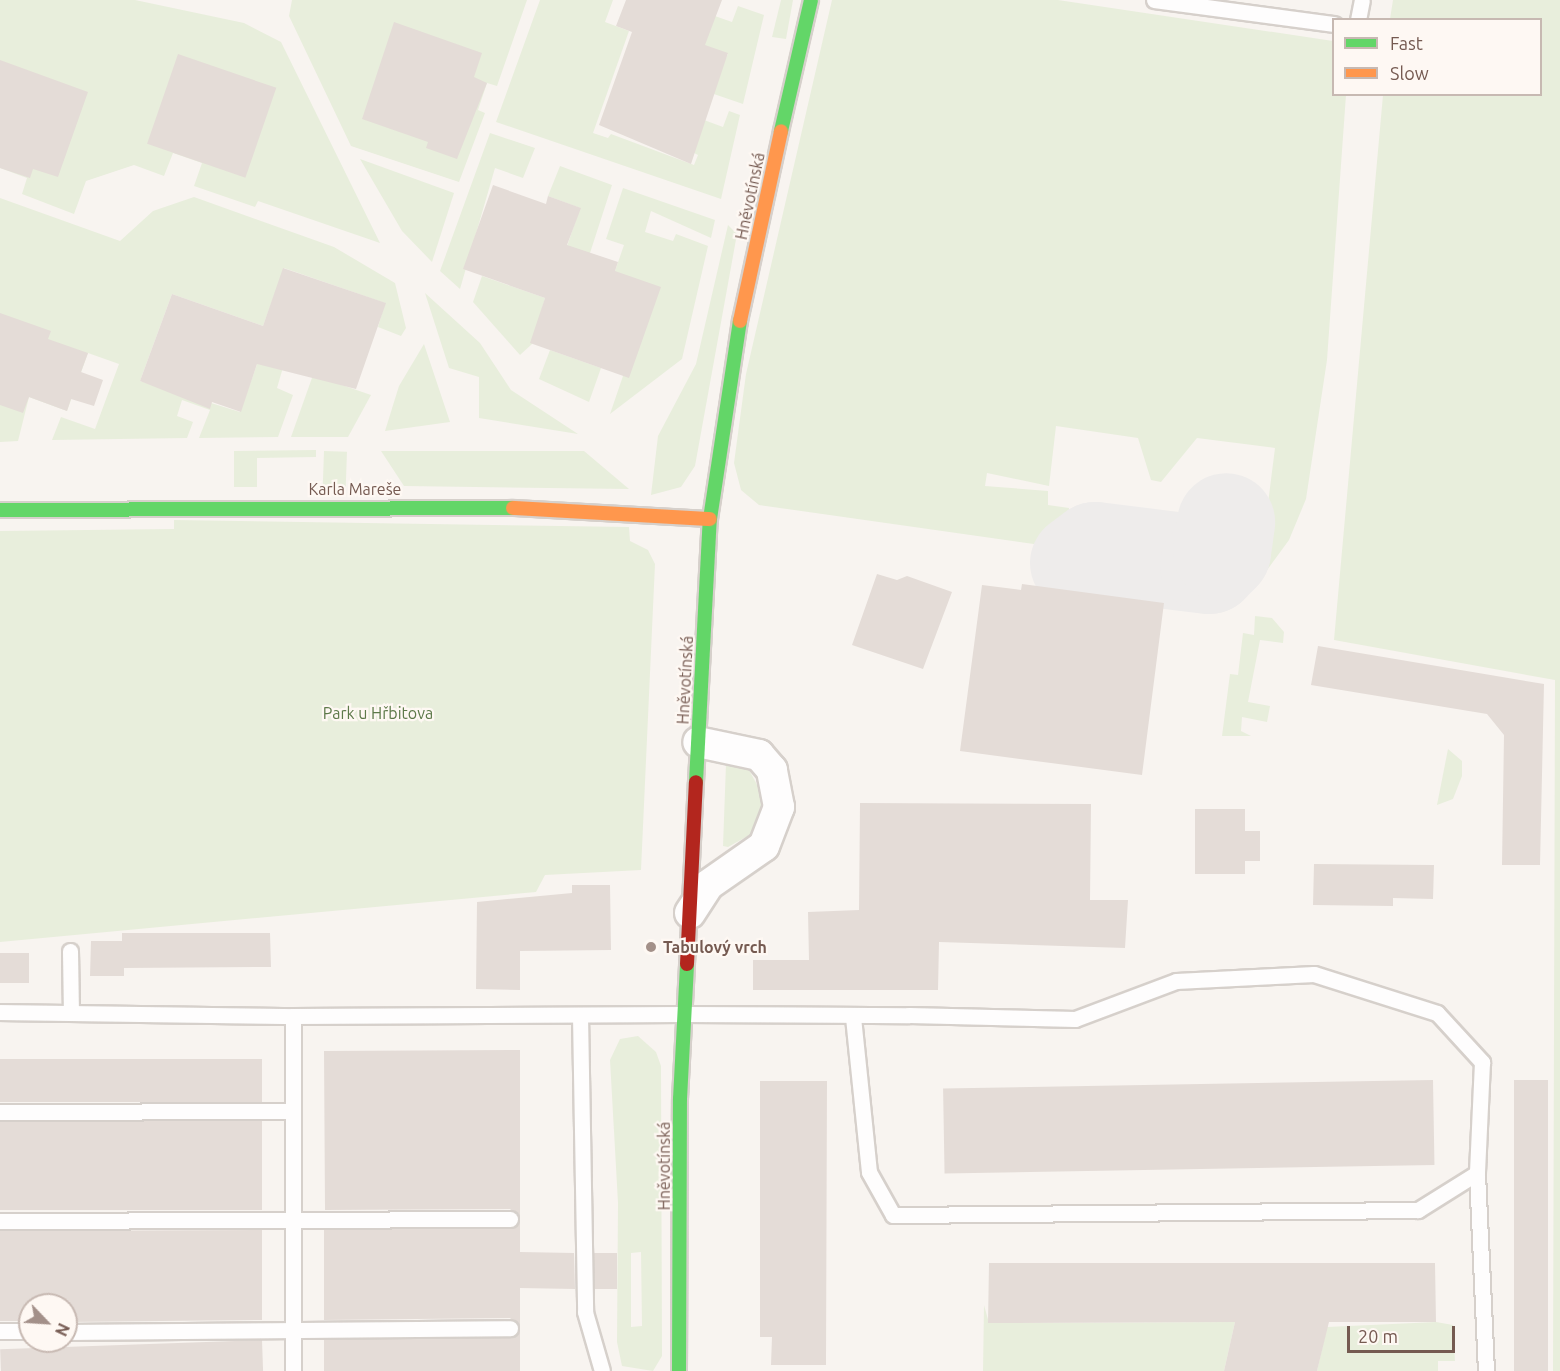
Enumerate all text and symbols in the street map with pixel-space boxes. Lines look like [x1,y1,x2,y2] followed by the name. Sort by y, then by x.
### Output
[1332,18,1542,96] legend
[1390,33,1423,53] text: Fast
[1390,63,1429,83] text: Slow
[731,151,769,241] street label: Hněvotínská
[309,479,401,499] street label: Karla Mareše
[673,635,697,725] street label: Hněvotínská
[323,703,433,723] park label: Park u Hřbitova
[663,937,767,957] place label: Tabulový vrch
[644,940,658,954] marker: Tabulový vrch
[654,1122,674,1210] street label: Hněvotínská
[18,1293,78,1353] north arrow
[1350,1314,1458,1352] scale bar
[52,1321,73,1339] text: N
[1358,1326,1398,1346] text: 20 m

